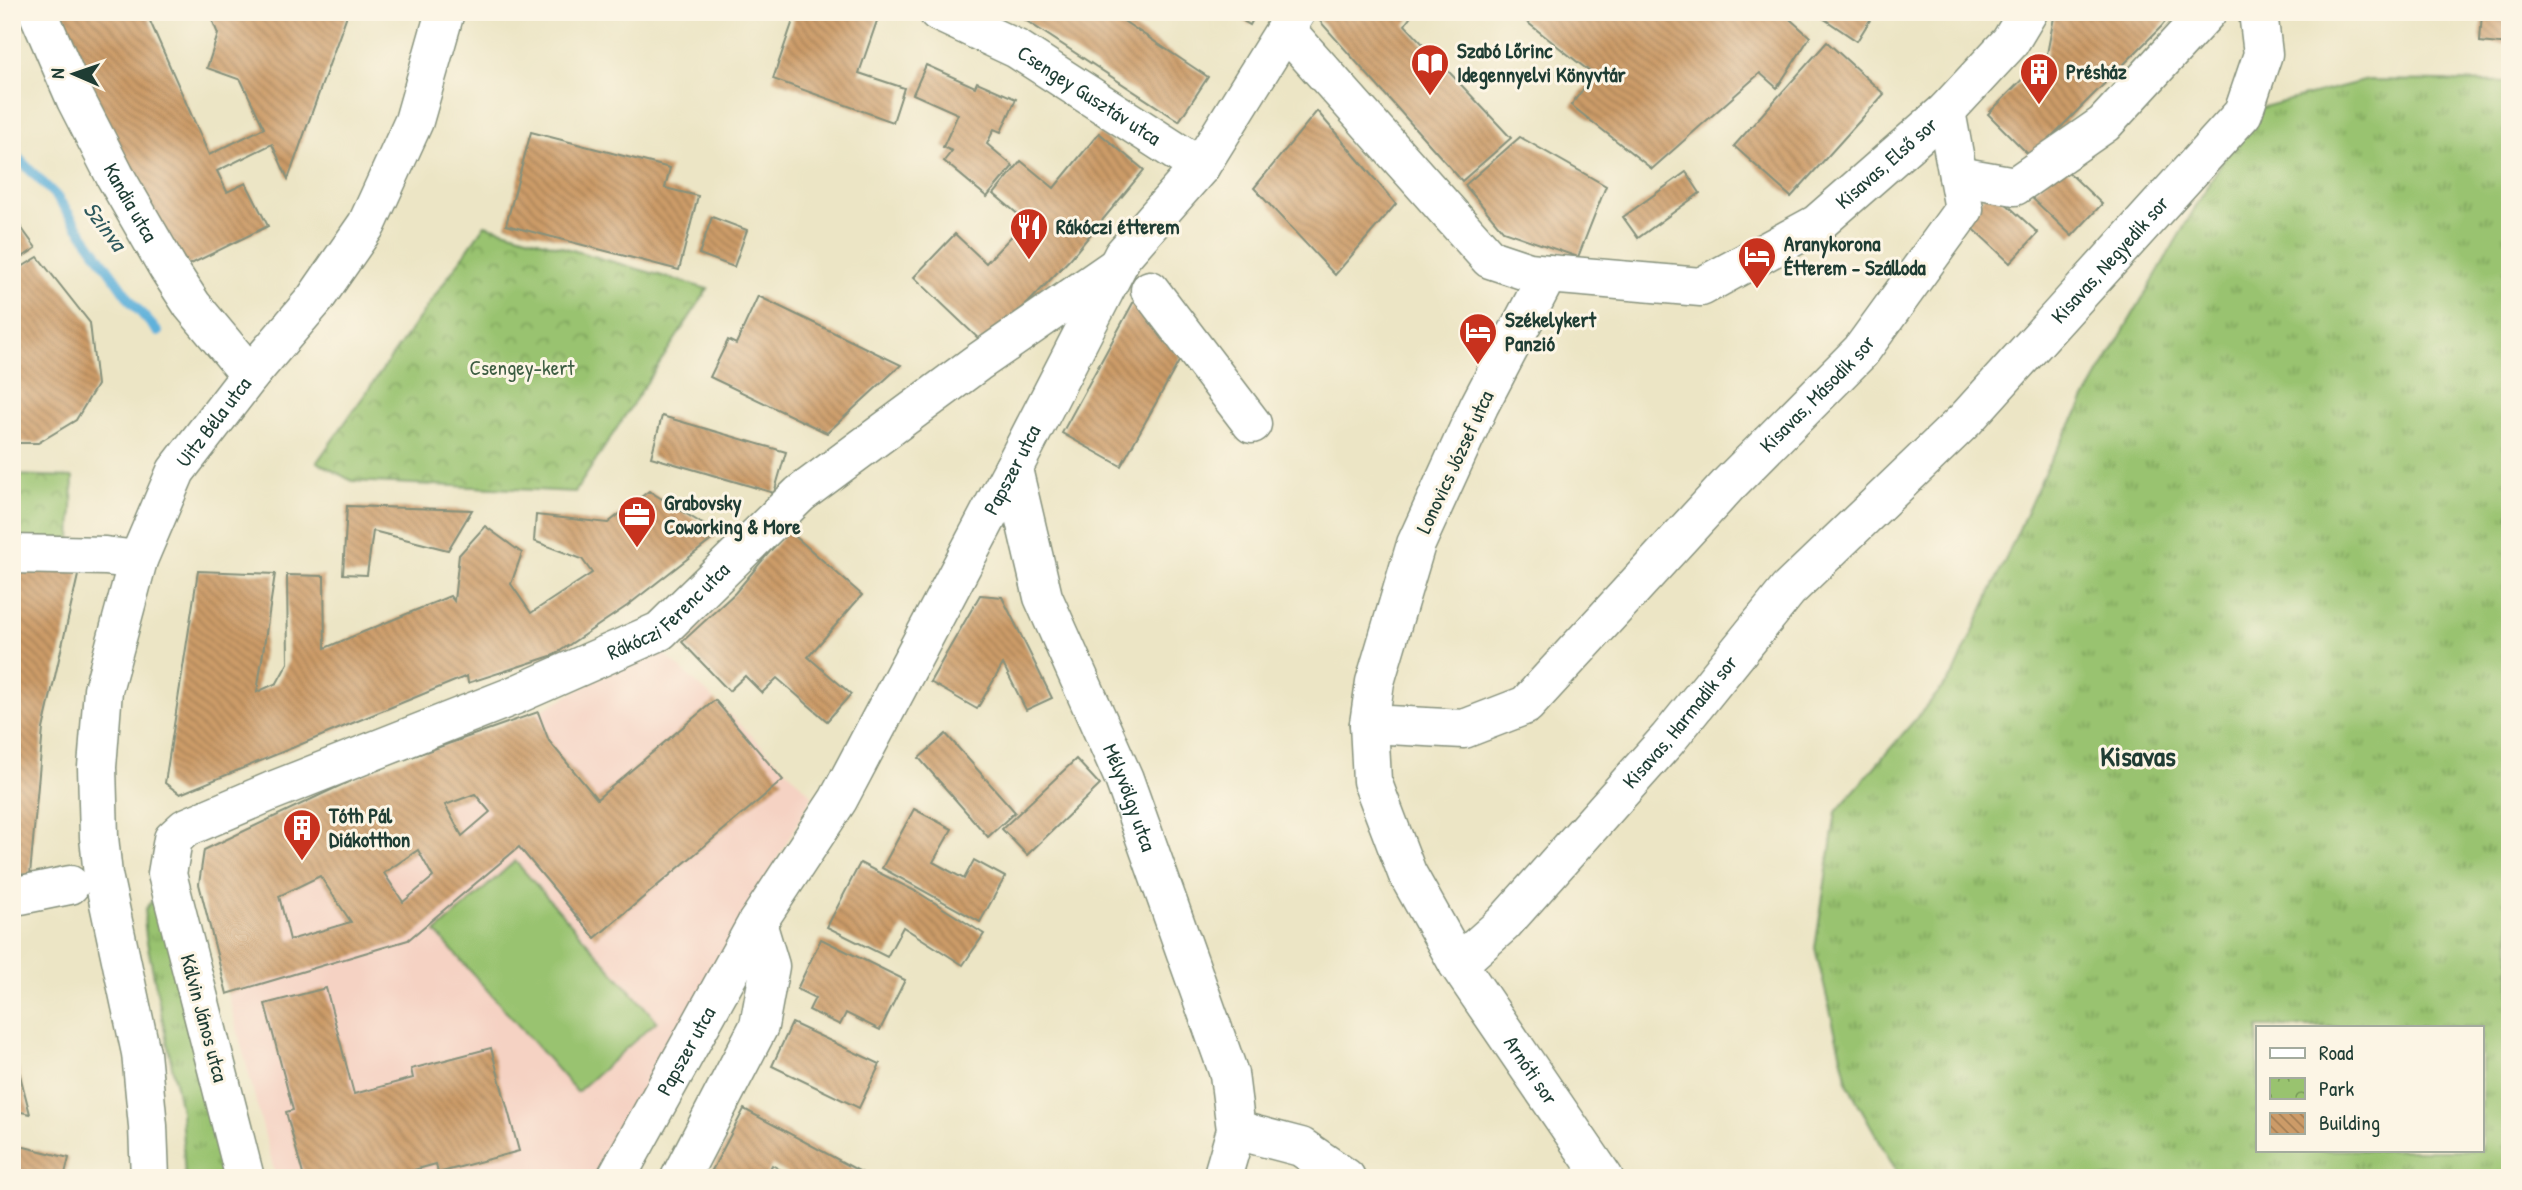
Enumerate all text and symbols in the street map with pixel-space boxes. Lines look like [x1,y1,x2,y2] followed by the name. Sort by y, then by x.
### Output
[1457,36,1627,90] place label: Szabó Lőrinc Idegennyelvi Könyvtár
[38,38,108,108] north arrow
[1012,38,1167,152] street label: Csengey Gusztáv utca
[1409,42,1451,97] library icon: Szabó Lőrinc Idegennyelvi Könyvtár
[2018,51,2060,106] building icon: Présház
[2066,57,2127,86] place label: Présház
[44,68,70,79] text: N
[1829,110,1943,215] street label: Kisavas, Első sor
[97,158,165,247] street label: Kandia utca
[2044,189,2175,330] street label: Kisavas, Negyedik sor
[77,195,135,258] water label: Szinva
[1008,206,1050,261] restaurant icon: Rákóczi étterem
[1056,212,1180,241] place label: Rákóczi étterem
[1784,229,1927,282] place label: Aranykorona Étterem - Szálloda
[1736,235,1778,290] hotel icon: Aranykorona Étterem - Szálloda
[1505,305,1597,358] place label: Székelykert Panzió
[1457,311,1499,366] hotel icon: Székelykert Panzió
[1753,329,1882,459] street label: Kisavas, Második sor
[470,353,575,382] park label: Csengey-kert
[169,371,257,473] street label: Uitz Béla utca
[1409,386,1500,538] street label: Lonovics József utca
[976,420,1047,520] street label: Papszer utca
[664,488,801,542] place label: Grabovsky Coworking & More
[616,494,658,549] office icon: Grabovsky Coworking & More
[602,556,736,667] street label: Rákóczi Ferenc utca
[1616,649,1744,795] street label: Kisavas, Harmadik sor
[2100,737,2176,775] district label: Kisavas
[1096,739,1164,855] street label: Mélyvölgy utca
[328,801,410,854] place label: Tóth Pál Diákotthon
[281,807,323,862] building icon: Tóth Pál Diákotthon
[174,951,235,1085] street label: Kálvin János utca
[649,1001,722,1101] street label: Papszer utca
[2256,1026,2484,1152] legend
[1497,1030,1565,1110] street label: Arnóti sor
[2319,1038,2353,1067] text: Road
[2319,1074,2354,1103] text: Park
[2319,1108,2380,1137] text: Building

